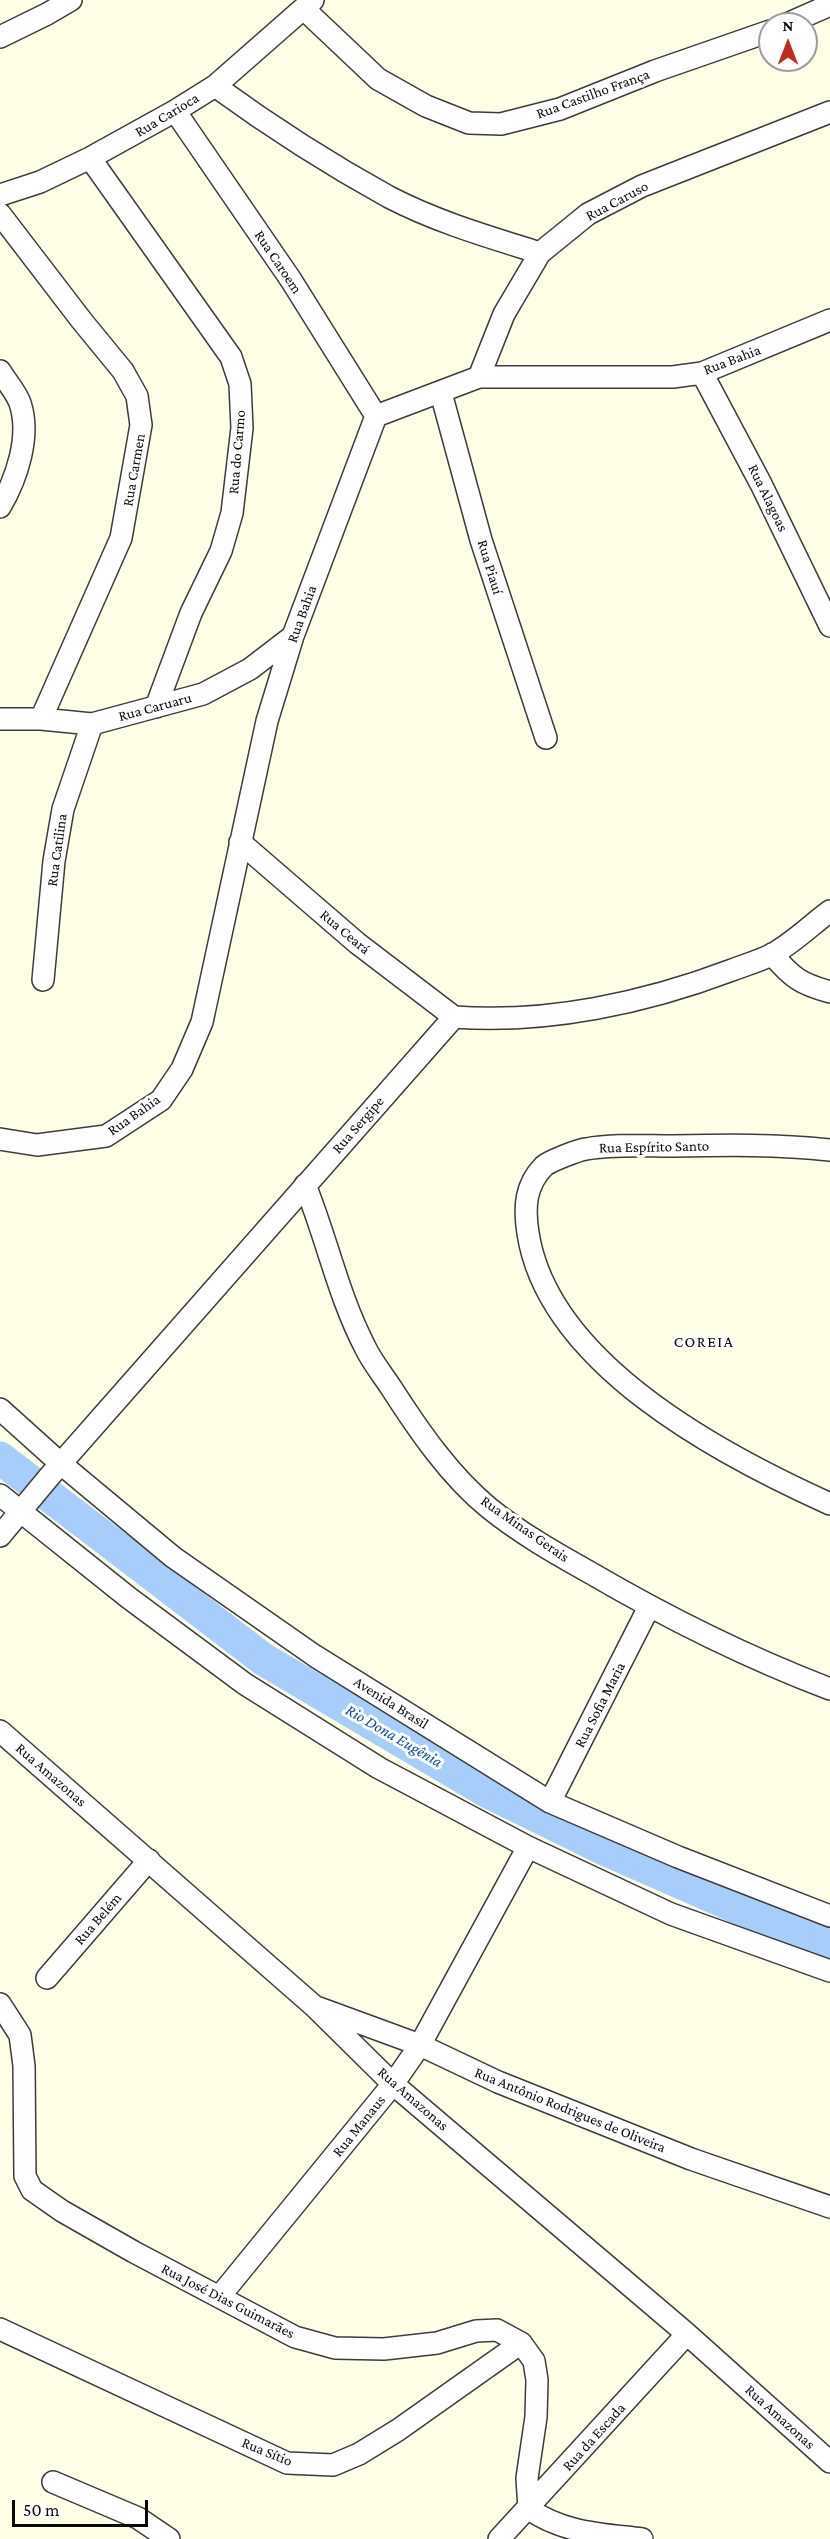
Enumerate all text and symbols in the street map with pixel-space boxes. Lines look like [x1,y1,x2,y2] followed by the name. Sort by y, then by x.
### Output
[758,12,818,72] north arrow
[783,17,793,34] text: N
[534,65,652,123] street label: Rua Castilho França
[132,89,202,141] street label: Rua Carioca
[583,177,651,225] street label: Rua Caruso
[250,227,306,297] street label: Rua Caroem
[701,341,763,379] street label: Rua Bahia
[224,409,250,495] street label: Rua do Carmo
[119,432,149,508] street label: Rua Carmen
[744,461,792,535] street label: Rua Alagoas
[473,538,507,596] street label: Rua Piauí
[283,583,321,645] street label: Rua Bahia
[116,689,194,725] street label: Rua Caruaru
[43,812,71,888] street label: Rua Catilina
[316,906,374,958] street label: Rua Ceará
[104,1090,164,1140] street label: Rua Bahia
[328,1093,388,1157] street label: Rua Sergipe
[599,1137,709,1157] street label: Rua Espírito Santo
[674,1332,734,1352] district label: COREIA
[477,1492,573,1566] street label: Rua Minas Gerais
[571,1659,629,1751] street label: Rua Sofia Maria
[350,1673,432,1733] street label: Avenida Brasil
[342,1701,446,1771] water label: Rio Dona Eugênia
[12,1739,90,1811] street label: Rua Amazonas
[70,1889,126,1949] street label: Rua Belém
[374,2063,452,2135] street label: Rua Amazonas
[472,2063,668,2157] street label: Rua Antônio Rodrigues de Oliveira
[329,2092,389,2160] street label: Rua Manaus
[158,2260,298,2342] street label: Rua José Dias Guimarães
[741,2381,819,2453] street label: Rua Amazonas
[559,2399,629,2475] street label: Rua da Escada
[239,2434,295,2470] street label: Rua Sítio
[15,2488,152,2526] scale bar
[23,2500,60,2520] text: 50 m

